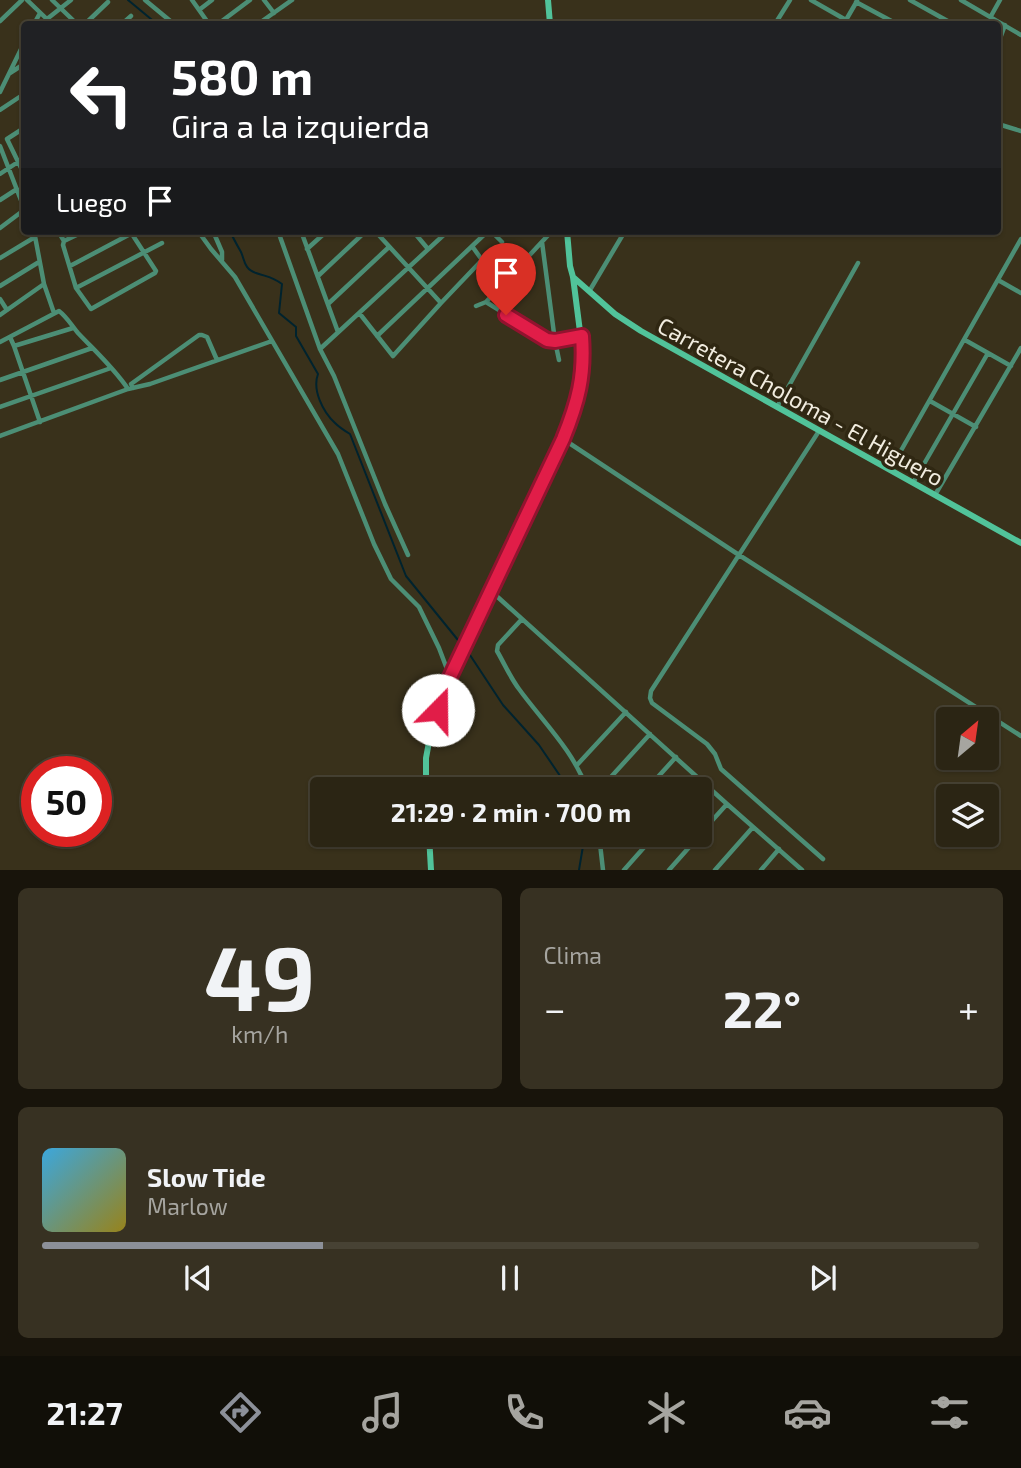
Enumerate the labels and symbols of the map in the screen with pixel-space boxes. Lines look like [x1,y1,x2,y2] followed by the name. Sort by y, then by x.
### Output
[476,243,536,315] pin
[653,311,949,491] street label: Carretera Choloma - El Higuero
[401,673,475,747] position arrow
[936,707,999,770] north arrow
[21,756,112,847] speed limit sign: 50

